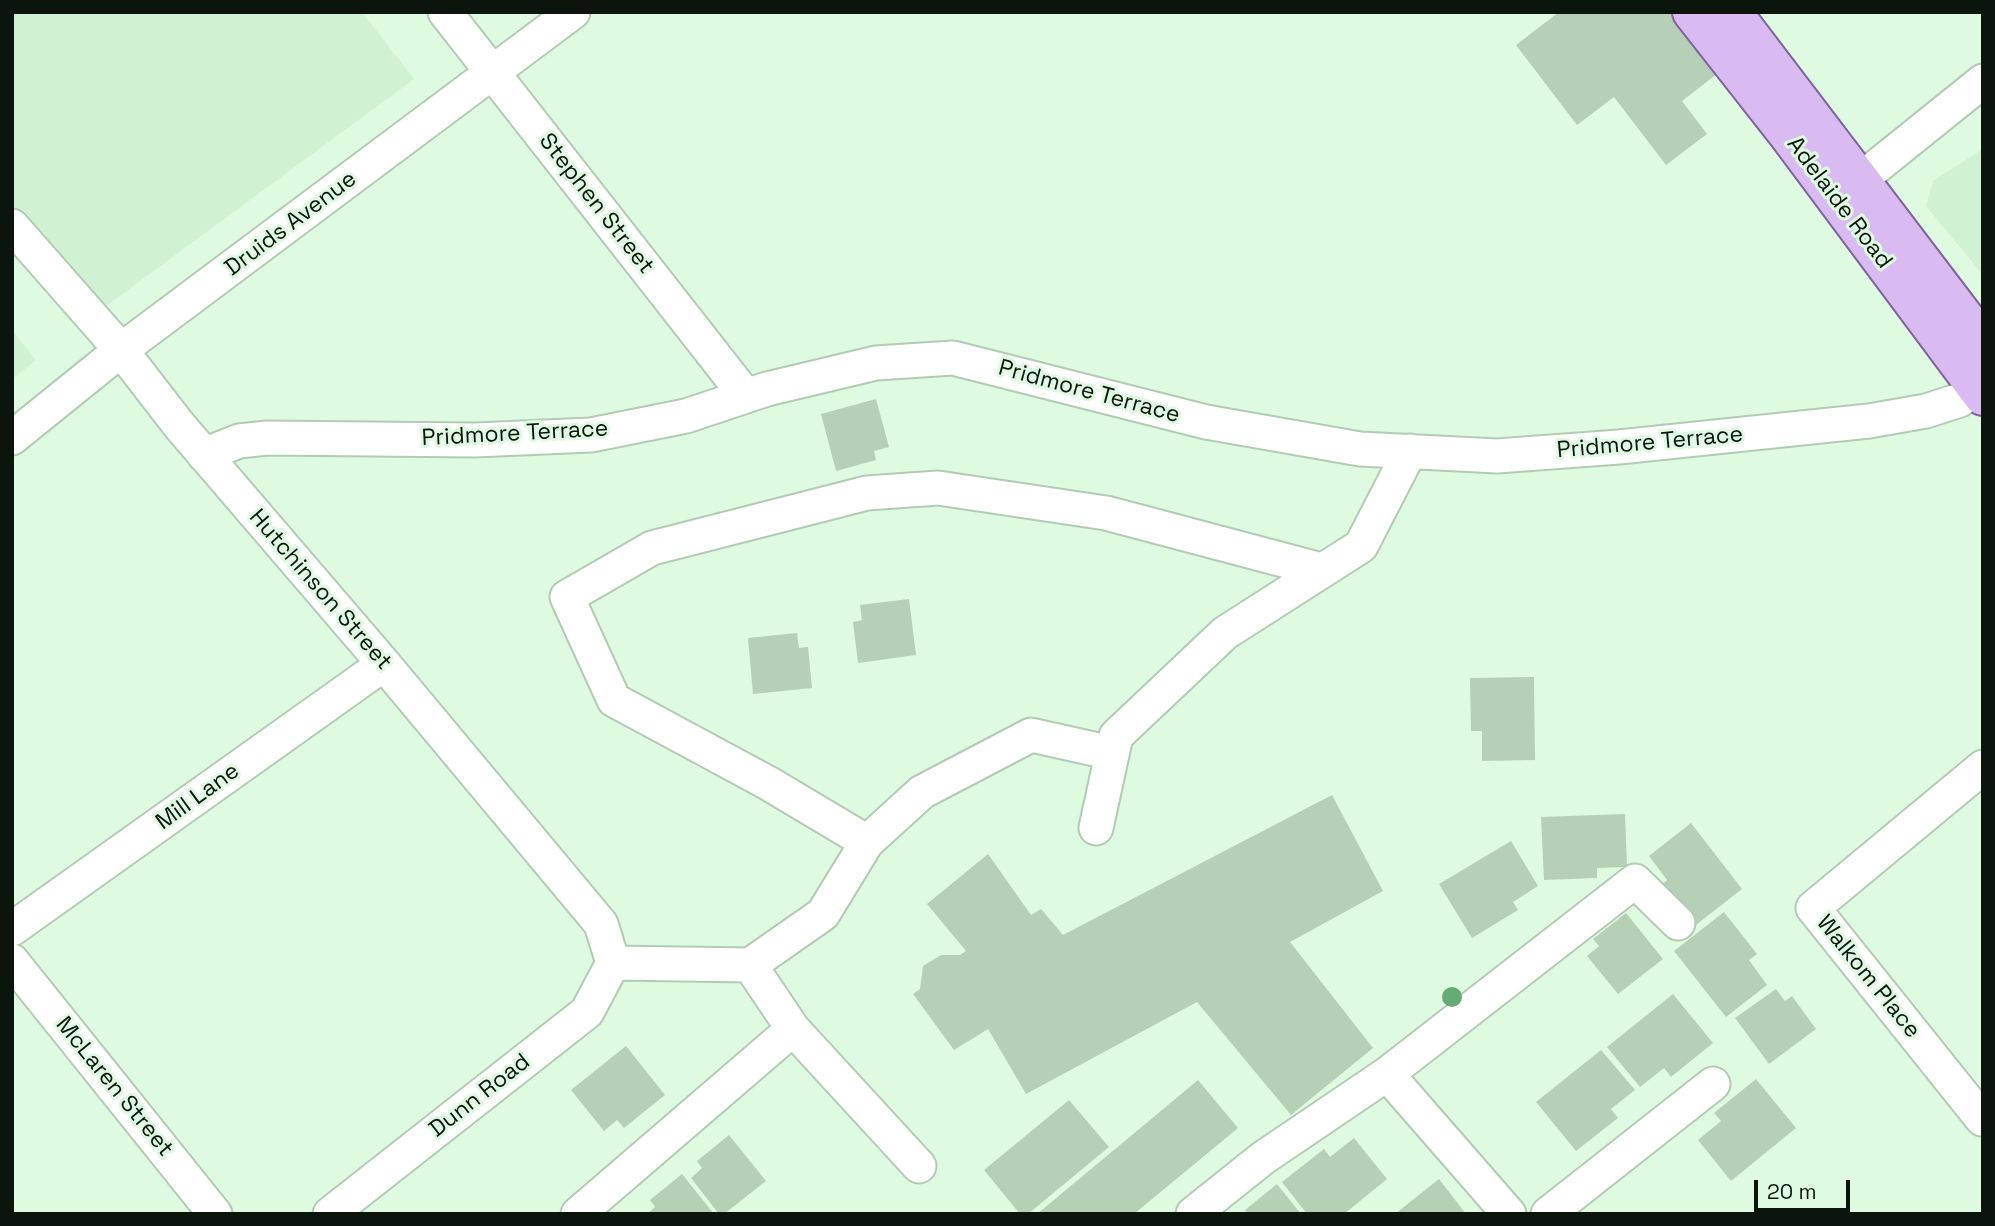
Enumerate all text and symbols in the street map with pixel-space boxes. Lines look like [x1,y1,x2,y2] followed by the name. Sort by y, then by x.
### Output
[533,128,659,280] street label: Stephen Street
[1780,132,1898,274] street label: Adelaide Road
[220,166,362,282] street label: Druids Avenue
[995,354,1183,430] street label: Pridmore Terrace
[421,415,609,453] street label: Pridmore Terrace
[1556,421,1744,465] street label: Pridmore Terrace
[243,504,397,676] street label: Hutchinson Street
[151,758,245,836] street label: Mill Lane
[1810,910,1926,1044] street label: Walkom Place
[49,1012,179,1162] street label: McLaren Street
[424,1048,536,1144] street label: Dunn Road
[1757,1166,1853,1210] scale bar
[1767,1178,1817,1205] text: 20 m

